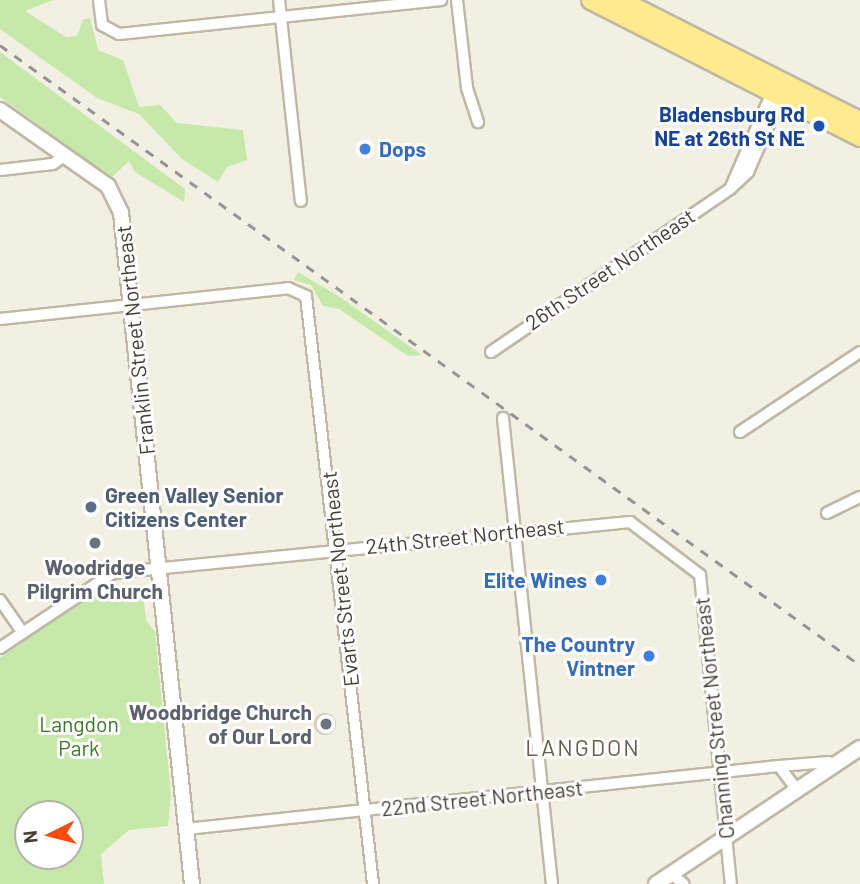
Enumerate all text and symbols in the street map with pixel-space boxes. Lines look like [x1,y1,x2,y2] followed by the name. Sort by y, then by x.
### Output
[654,101,805,151] place label: Bladensburg Rd NE at 26th St NE
[811,118,827,134] marker: Bladensburg Rd NE at 26th St NE
[379,136,426,162] place label: Dops
[357,141,373,157] marker: Dops
[521,203,699,335] street label: 26th Street Northeast
[110,224,160,456] street label: Franklin Street Northeast
[316,470,364,688] street label: Evarts Street Northeast
[105,482,284,532] place label: Green Valley Senior Citizens Center
[83,499,99,515] marker: Green Valley Senior Citizens Center
[365,513,565,559] street label: 24th Street Northeast
[87,535,103,551] marker: Woodridge Pilgrim Church
[27,554,163,604] place label: Woodridge Pilgrim Church
[484,567,587,593] place label: Elite Wines
[593,572,609,588] marker: Elite Wines
[689,596,739,840] street label: Channing Street Northeast
[521,631,635,681] place label: The Country Vintner
[641,648,657,664] marker: The Country Vintner
[129,699,312,749] place label: Woodbridge Church of Our Lord
[39,711,119,761] park label: Langdon Park
[318,716,334,732] marker: Woodbridge Church of Our Lord
[526,733,640,761] district label: LANGDON
[380,775,584,821] street label: 22nd Street Northeast
[14,800,84,870] north arrow
[18,830,42,845] text: N

